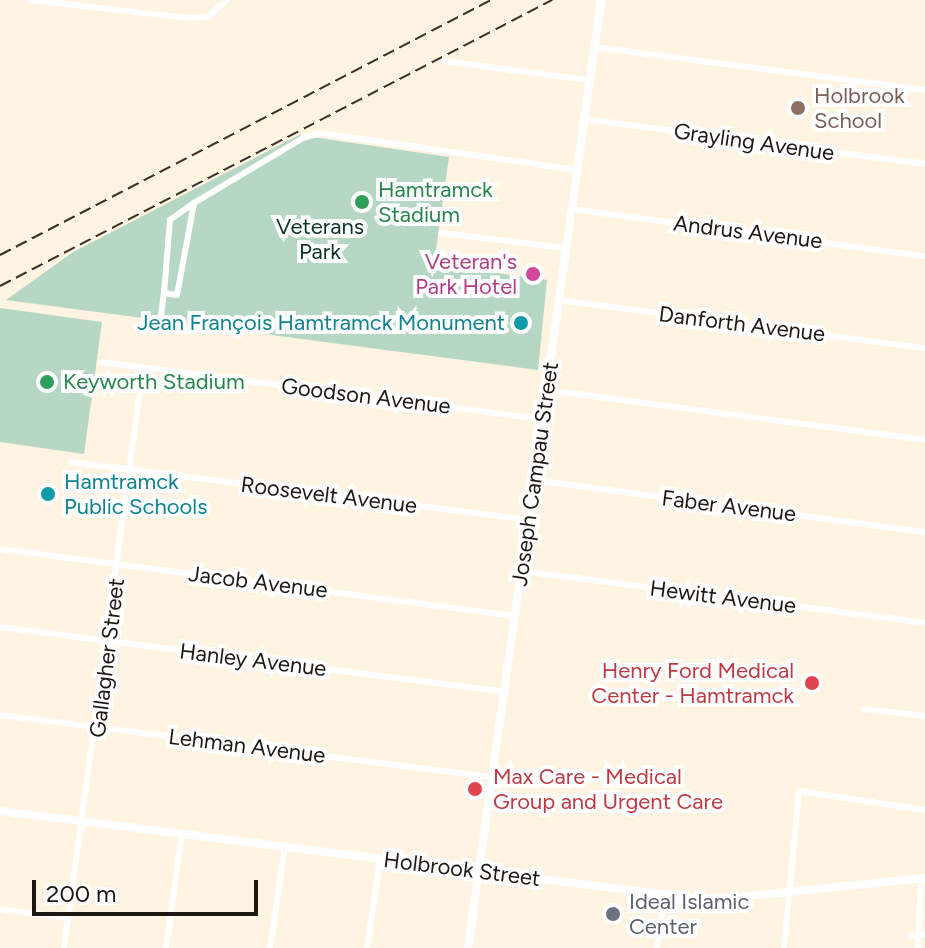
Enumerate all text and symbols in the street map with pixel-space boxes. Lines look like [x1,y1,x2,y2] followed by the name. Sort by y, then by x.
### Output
[814,82,905,134] place label: Holbrook School
[789,99,807,117] marker: Holbrook School
[672,118,836,166] street label: Grayling Avenue
[378,176,493,228] place label: Hamtramck Stadium
[353,193,371,211] marker: Hamtramck Stadium
[672,210,824,254] street label: Andrus Avenue
[276,213,364,264] park label: Veterans Park
[415,248,517,300] place label: Veteran's Park Hotel
[524,265,542,283] marker: Veteran's Park Hotel
[657,301,827,347] street label: Danforth Avenue
[137,310,505,336] place label: Jean François Hamtramck Monument
[512,314,530,332] marker: Jean François Hamtramck Monument
[506,360,564,588] street label: Joseph Campau Street
[63,369,245,395] place label: Keyworth Stadium
[38,373,56,391] marker: Keyworth Stadium
[280,373,452,419] street label: Goodson Avenue
[64,468,207,520] place label: Hamtramck Public Schools
[239,471,419,519] street label: Roosevelt Avenue
[39,485,57,503] marker: Hamtramck Public Schools
[660,485,798,527] street label: Faber Avenue
[187,560,329,604] street label: Jacob Avenue
[648,575,798,619] street label: Hewitt Avenue
[84,577,130,739] street label: Gallagher Street
[178,638,328,682] street label: Hanley Avenue
[591,657,794,708] place label: Henry Ford Medical Center - Hamtramck
[801,672,823,694] marker: Henry Ford Medical Center - Hamtramck
[167,723,327,769] street label: Lehman Avenue
[493,763,723,814] place label: Max Care - Medical Group and Urgent Care
[464,778,486,800] marker: Max Care - Medical Group and Urgent Care
[382,846,542,892] street label: Holbrook Street
[36,864,262,914] scale bar
[46,879,117,908] text: 200 m
[629,888,749,940] place label: Ideal Islamic Center
[604,905,622,923] marker: Ideal Islamic Center

